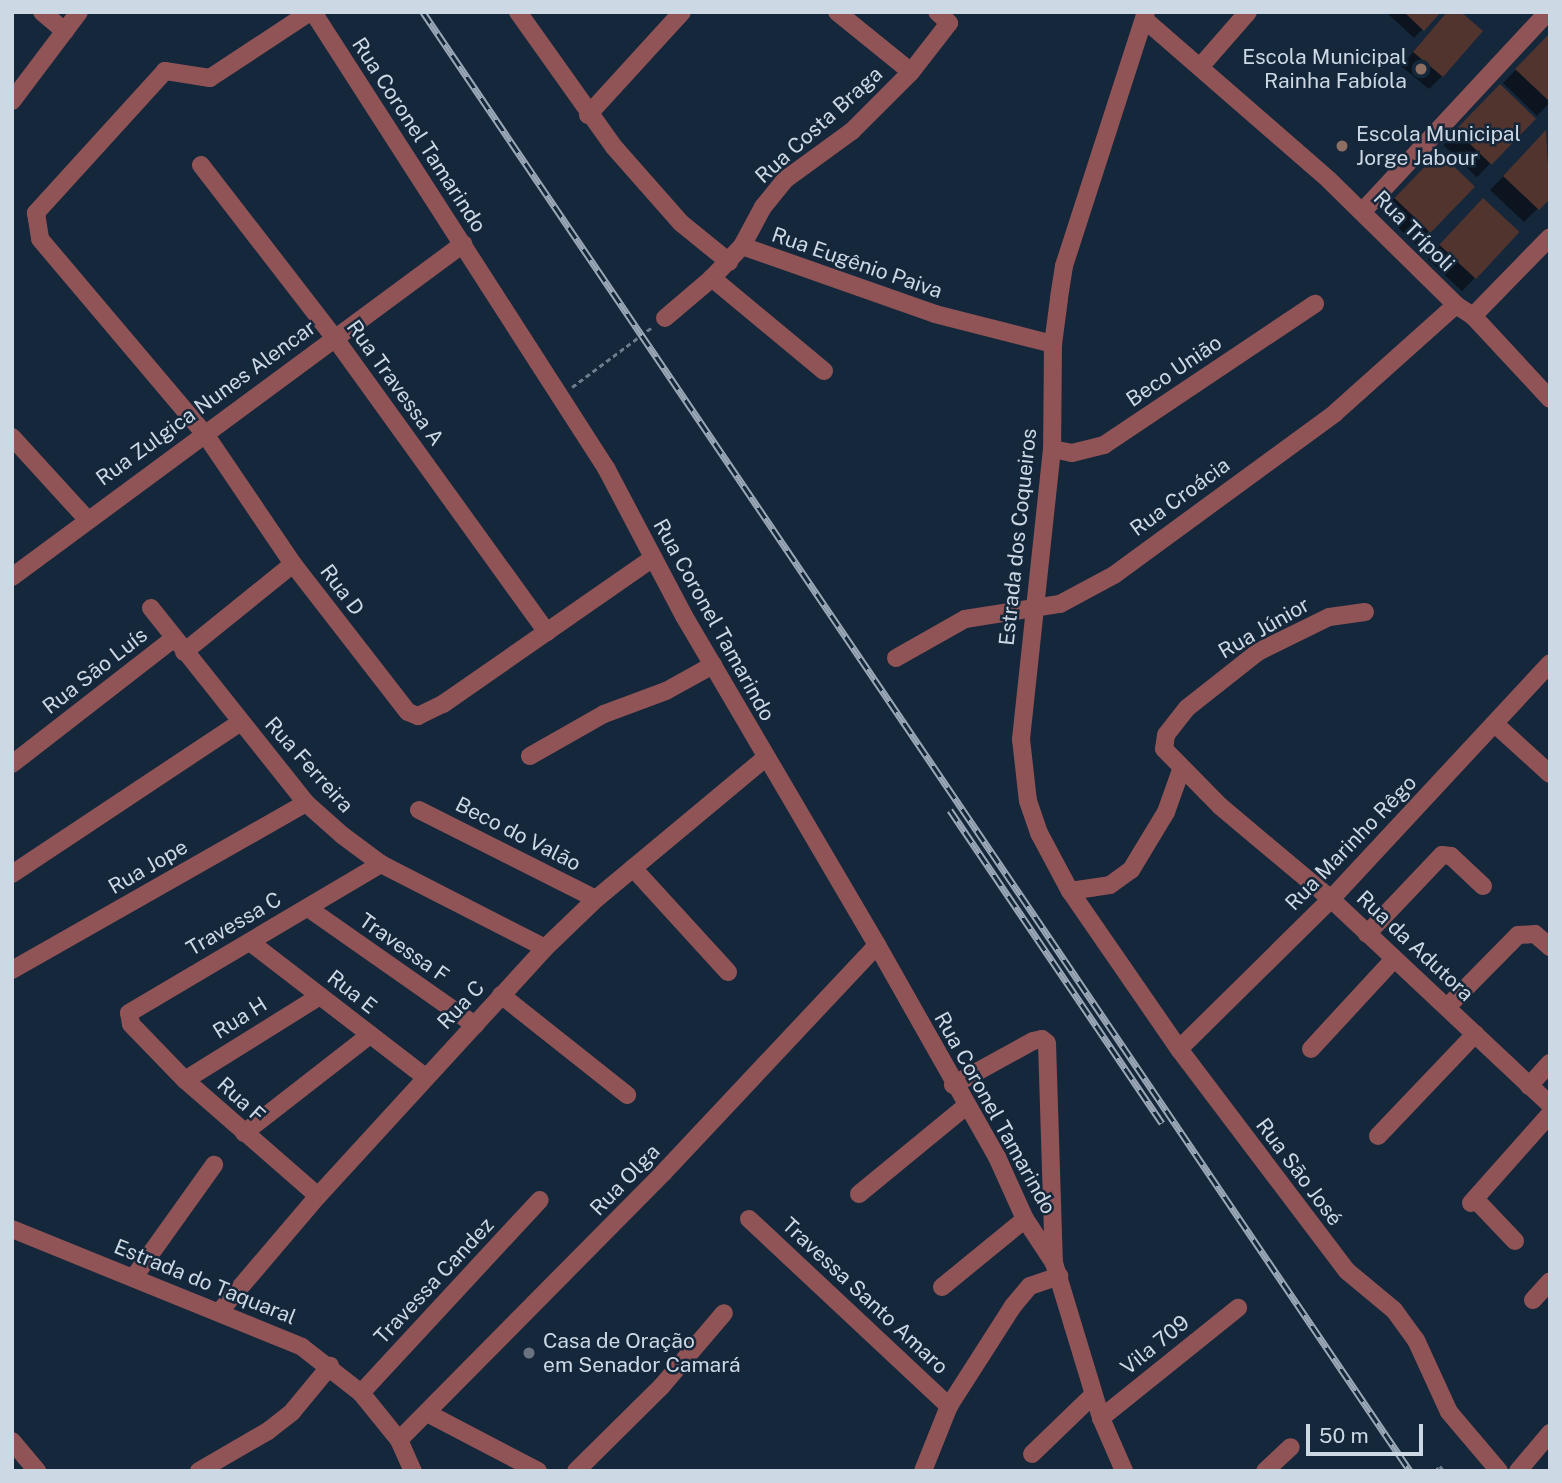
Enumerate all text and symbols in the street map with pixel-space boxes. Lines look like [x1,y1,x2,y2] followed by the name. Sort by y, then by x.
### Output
[347,33,491,237] street label: Rua Coronel Tamarindo
[1242,44,1407,94] place label: Escola Municipal Rainha Fabíola
[750,61,888,189] street label: Rua Costa Braga
[1413,61,1429,77] marker: Escola Municipal Rainha Fabíola
[1356,121,1521,171] place label: Escola Municipal Jorge Jabour
[1334,138,1350,154] marker: Escola Municipal Jorge Jabour
[1368,185,1460,277] street label: Rua Trípoli
[768,222,946,304] street label: Rua Eugênio Paiva
[91,315,321,491] street label: Rua Zulgica Nunes Alencar
[341,315,449,451] street label: Rua Travessa A
[1121,330,1227,412] street label: Beco União
[994,427,1042,647] street label: Estrada dos Coqueiros
[1125,452,1235,542] street label: Rua Croácia
[648,515,780,725] street label: Rua Coronel Tamarindo
[315,559,369,621] street label: Rua D
[1214,592,1314,664] street label: Rua Júnior
[38,622,152,720] street label: Rua São Luís
[260,712,358,818] street label: Rua Ferreira
[1280,770,1422,916] street label: Rua Marinho Rêgo
[451,791,585,877] street label: Beco do Valão
[104,834,192,900] street label: Rua Jope
[1351,885,1479,1007] street label: Rua da Adutora
[182,887,286,961] street label: Travessa C
[354,908,454,988] street label: Travessa F
[322,965,382,1019] street label: Rua E
[432,975,490,1035] street label: Rua C
[208,992,272,1044] street label: Rua H
[929,1008,1061,1218] street label: Rua Coronel Tamarindo
[212,1072,270,1128] street label: Rua F
[1250,1113,1348,1231] street label: Rua São José
[585,1139,665,1221] street label: Rua Olga
[369,1213,499,1349] street label: Travessa Candez
[777,1213,953,1379] street label: Travessa Santo Amaro
[110,1234,300,1330] street label: Estrada do Taquaral
[1116,1310,1194,1380] street label: Vila 709
[543,1328,741,1378] place label: Casa de Oração em Senador Camará
[521,1345,537,1361] marker: Casa de Oração em Senador Camará
[1310,1410,1427,1454] scale bar
[1319,1423,1369,1448] text: 50 m

